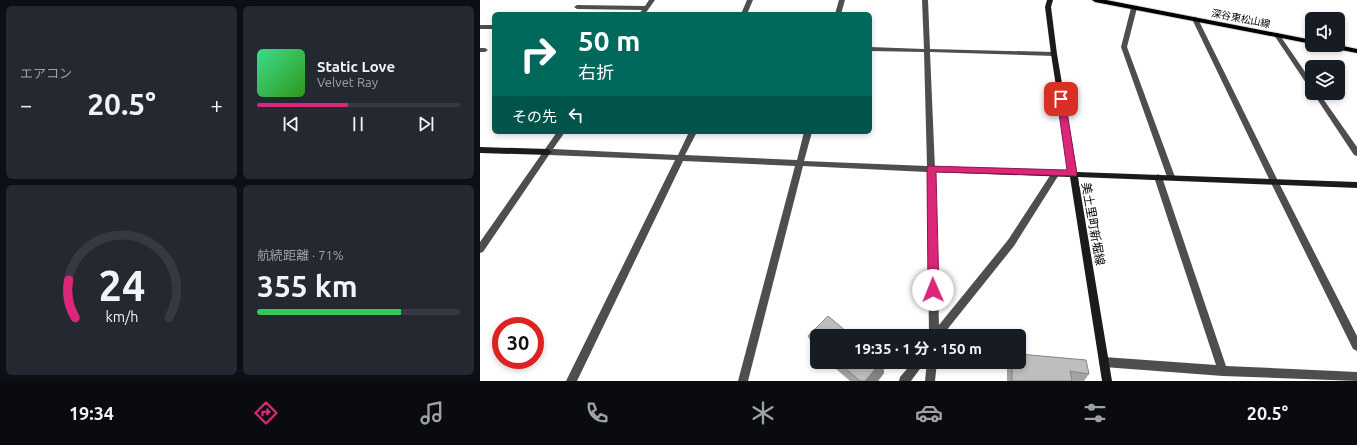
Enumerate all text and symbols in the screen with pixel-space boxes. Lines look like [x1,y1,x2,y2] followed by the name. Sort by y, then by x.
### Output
[1210,7,1271,30] street label: 深谷東松山線
[1305,12,1345,100] map controls
[1305,12,1345,52] button: sound
[578,25,640,56] text: 50 m
[512,28,564,80] icon: right
[317,58,395,75] text: Static Love
[1305,60,1345,100] button: layers
[578,62,614,82] text: 右折
[20,66,72,80] text: エアコン
[317,75,378,89] text: Velvet Ray
[1044,82,1078,116] pin
[87,87,156,121] text: 20.5°
[1050,88,1072,110] icon: arrive
[20,92,32,117] text: −
[211,92,223,117] text: +
[565,104,587,126] icon: left
[512,108,557,125] text: その先
[280,113,302,135] icon: previous
[347,113,369,135] icon: pause
[415,113,437,135] icon: next
[1080,181,1107,266] street label: 美土里町新堀線
[257,248,344,262] text: 航続距離 · 71%
[98,262,145,309] text: 24
[257,269,358,303] text: 355 km
[912,269,954,311] position arrow
[105,308,138,324] text: km/h
[492,317,544,369] speed limit sign: 30
[854,340,982,357] text: 19:35 · 1 分 · 150 m
[252,399,280,427] icon: directions
[418,399,446,427] icon: music
[583,399,611,427] icon: phone
[749,399,777,427] icon: climate
[915,399,943,427] icon: car
[1081,399,1109,427] icon: filters
[69,403,114,423] text: 19:34
[1247,403,1288,423] text: 20.5°

